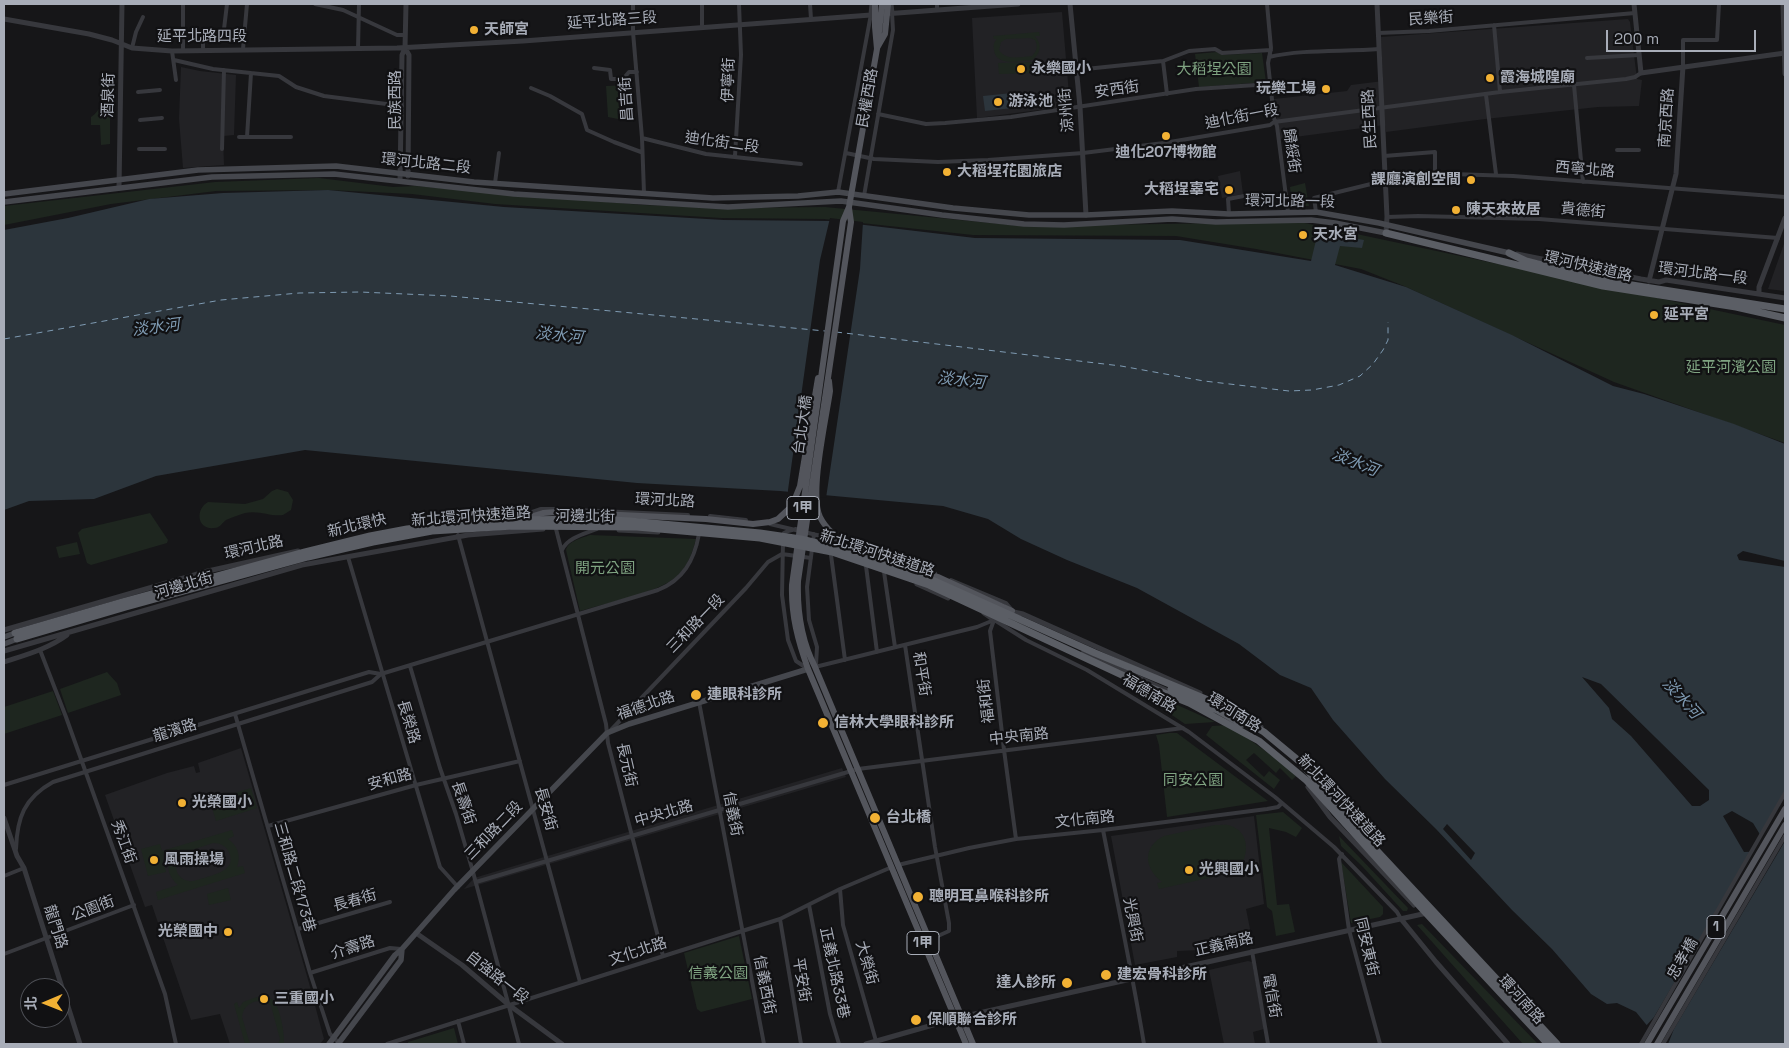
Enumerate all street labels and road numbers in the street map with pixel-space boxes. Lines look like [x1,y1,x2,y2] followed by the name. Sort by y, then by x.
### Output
[1408,8,1454,30] street label: 民樂街
[566,9,658,33] street label: 延平北路三段
[157,28,247,46] street label: 延平北路四段
[719,57,739,103] street label: 伊寧街
[854,67,882,129] street label: 民權西路
[387,70,405,130] street label: 民族西路
[99,72,119,118] street label: 酒泉街
[616,76,638,122] street label: 昌吉街
[1093,78,1141,102] street label: 安西街
[1056,87,1078,133] street label: 涼州街
[1656,87,1678,149] street label: 南京西路
[1359,89,1381,149] street label: 民生西路
[1203,101,1281,133] street label: 迪化街一段
[1279,127,1303,175] street label: 歸綏街
[684,129,760,157] street label: 迪化街二段
[380,150,472,178] street label: 環河北路二段
[1554,158,1616,182] street label: 西寧北路
[1245,192,1335,212] street label: 環河北路一段
[1560,200,1606,222] street label: 貴德街
[1542,248,1634,286] street label: 環河快速道路
[1657,260,1749,288] street label: 環河北路一段
[790,394,816,456] street label: 台北大橋
[635,490,695,512] street label: 環河北路
[787,496,819,520] road number: 1甲
[411,504,531,530] street label: 新北環河快速道路
[555,507,615,527] street label: 河邊北街
[326,510,388,542] street label: 新北環快
[817,527,937,581] street label: 新北環河快速道路
[223,532,285,564] street label: 環河北路
[153,569,215,603] street label: 河邊北街
[663,591,729,657] street label: 三和路一段
[909,650,933,698] street label: 和平街
[1119,671,1179,717] street label: 福德南路
[975,678,999,724] street label: 福和街
[615,688,677,724] street label: 福德北路
[1204,689,1264,737] street label: 環河南路
[393,698,423,746] street label: 長榮路
[151,716,199,746] street label: 龍濱路
[988,725,1050,749] street label: 中央南路
[612,741,640,789] street label: 長元街
[1293,751,1389,851] street label: 新北環河快速道路
[366,765,414,795] street label: 安和路
[447,779,479,827] street label: 長壽街
[530,785,560,833] street label: 長安街
[719,790,745,838] street label: 信義街
[633,797,695,831] street label: 中央北路
[461,798,527,864] street label: 三和路二段
[1054,808,1116,832] street label: 文化南路
[107,818,139,866] street label: 秀江街
[270,820,318,934] street label: 三和路二段173巷
[331,886,379,916] street label: 長春街
[69,893,117,925] street label: 公園街
[1119,896,1145,944] street label: 光興街
[39,903,71,951] street label: 龍門路
[1350,916,1382,978] street label: 同安東街
[1707,916,1725,939] road number: 1
[816,926,852,1020] street label: 正義北路33巷
[1193,929,1255,961] street label: 正義南路
[907,931,939,954] road number: 1甲
[329,932,377,964] street label: 介壽路
[607,934,669,970] street label: 文化北路
[1664,935,1702,983] street label: 忠孝橋
[851,939,881,987] street label: 大榮街
[462,948,532,1008] street label: 自強路一段
[749,954,779,1016] street label: 信義西街
[789,956,813,1004] street label: 平安街
[1258,972,1284,1020] street label: 電信街
[1494,972,1548,1028] street label: 環河南路

